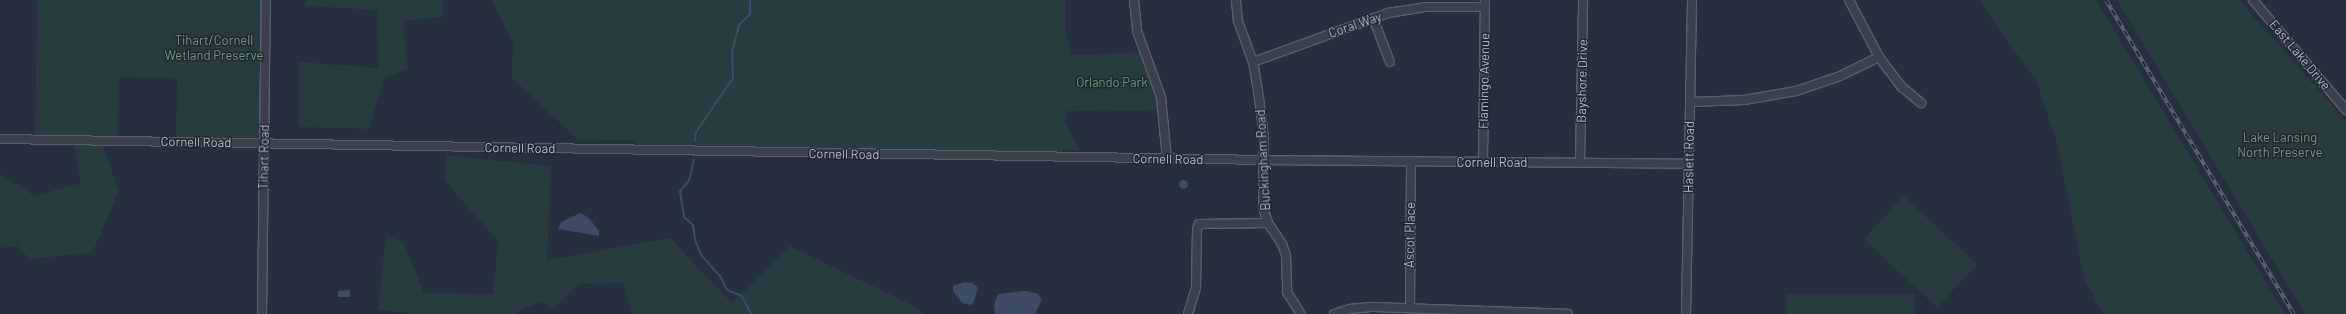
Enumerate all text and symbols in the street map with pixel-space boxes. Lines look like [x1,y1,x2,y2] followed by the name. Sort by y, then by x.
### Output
[1326,9,1384,41] street label: Coral Way
[2266,17,2334,93] street label: East Lake Drive
[165,33,263,64] park label: Tihart/Cornell Wetland Preserve
[1475,33,1493,129] street label: Flamingo Avenue
[1573,39,1591,123] street label: Bayshore Drive
[1076,74,1148,90] park label: Orlando Park
[1253,109,1273,211] street label: Buckingham Road
[1681,121,1697,193] street label: Haslett Road
[256,124,272,190] street label: Tihart Road
[2237,130,2323,161] park label: Lake Lansing North Preserve
[160,134,232,150] street label: Cornell Road
[484,140,556,156] street label: Cornell Road
[808,146,880,162] street label: Cornell Road
[1132,151,1204,167] street label: Cornell Road
[1457,154,1527,170] street label: Cornell Road
[1402,202,1418,268] street label: Ascot Place

